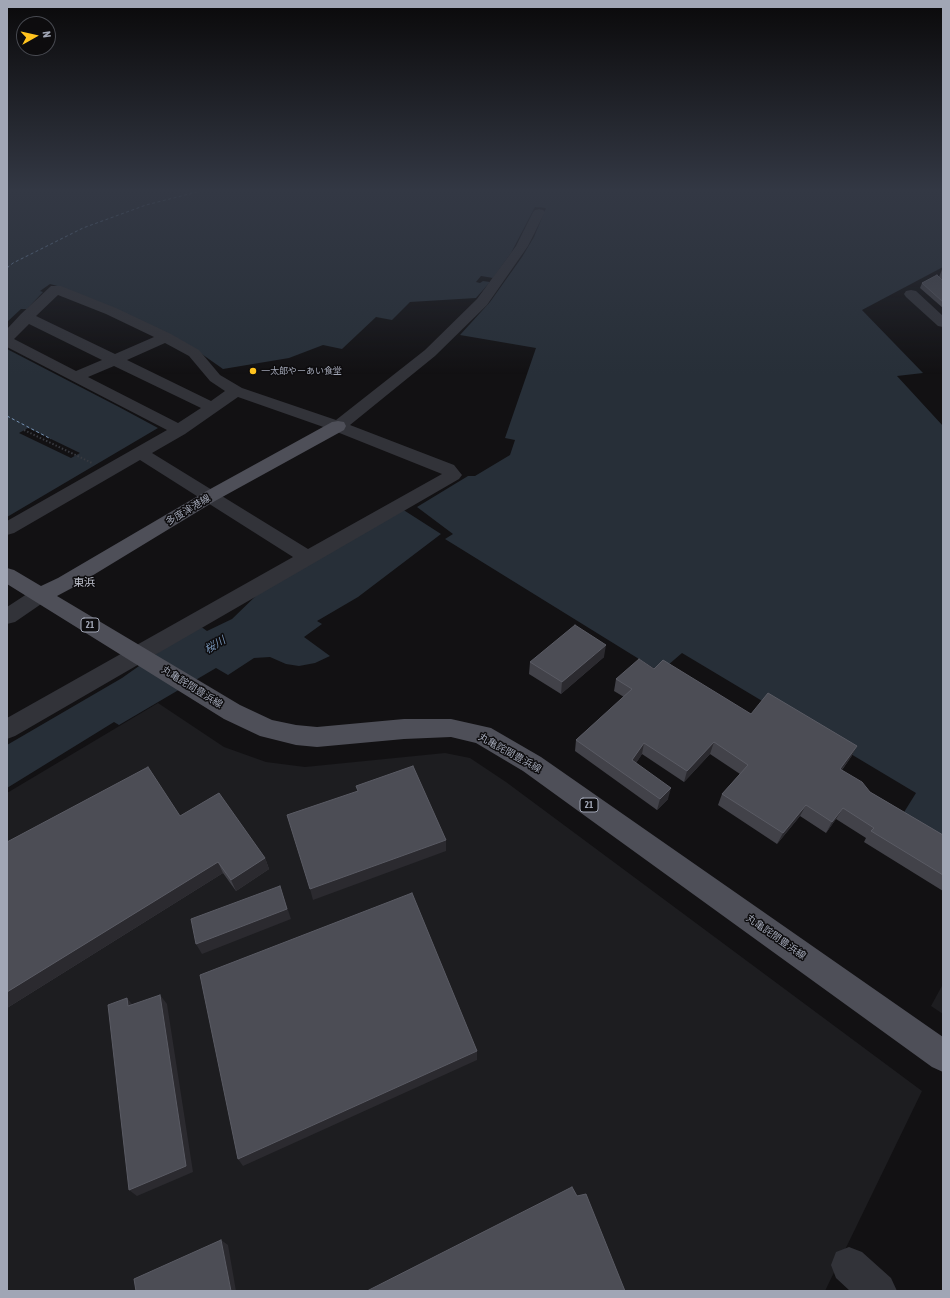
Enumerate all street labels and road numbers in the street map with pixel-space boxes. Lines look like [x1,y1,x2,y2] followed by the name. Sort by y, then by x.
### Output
[163,492,213,528] street label: 多度津港線
[81,618,99,632] road number: 21
[159,663,225,711] street label: 丸亀詫間豊浜線
[476,731,544,775] street label: 丸亀詫間豊浜線
[580,798,598,812] road number: 21
[744,912,808,962] street label: 丸亀詫間豊浜線

